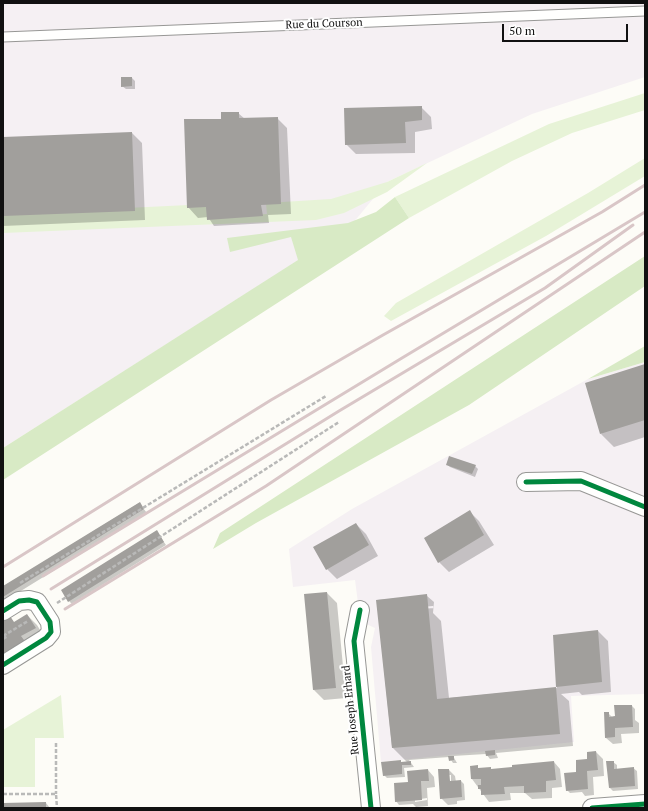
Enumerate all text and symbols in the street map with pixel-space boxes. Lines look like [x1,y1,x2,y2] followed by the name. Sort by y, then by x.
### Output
[285,16,363,32] street label: Rue du Courson
[504,16,630,42] scale bar
[509,23,535,38] text: 50 m
[340,665,362,755] street label: Rue Joseph Erhard

